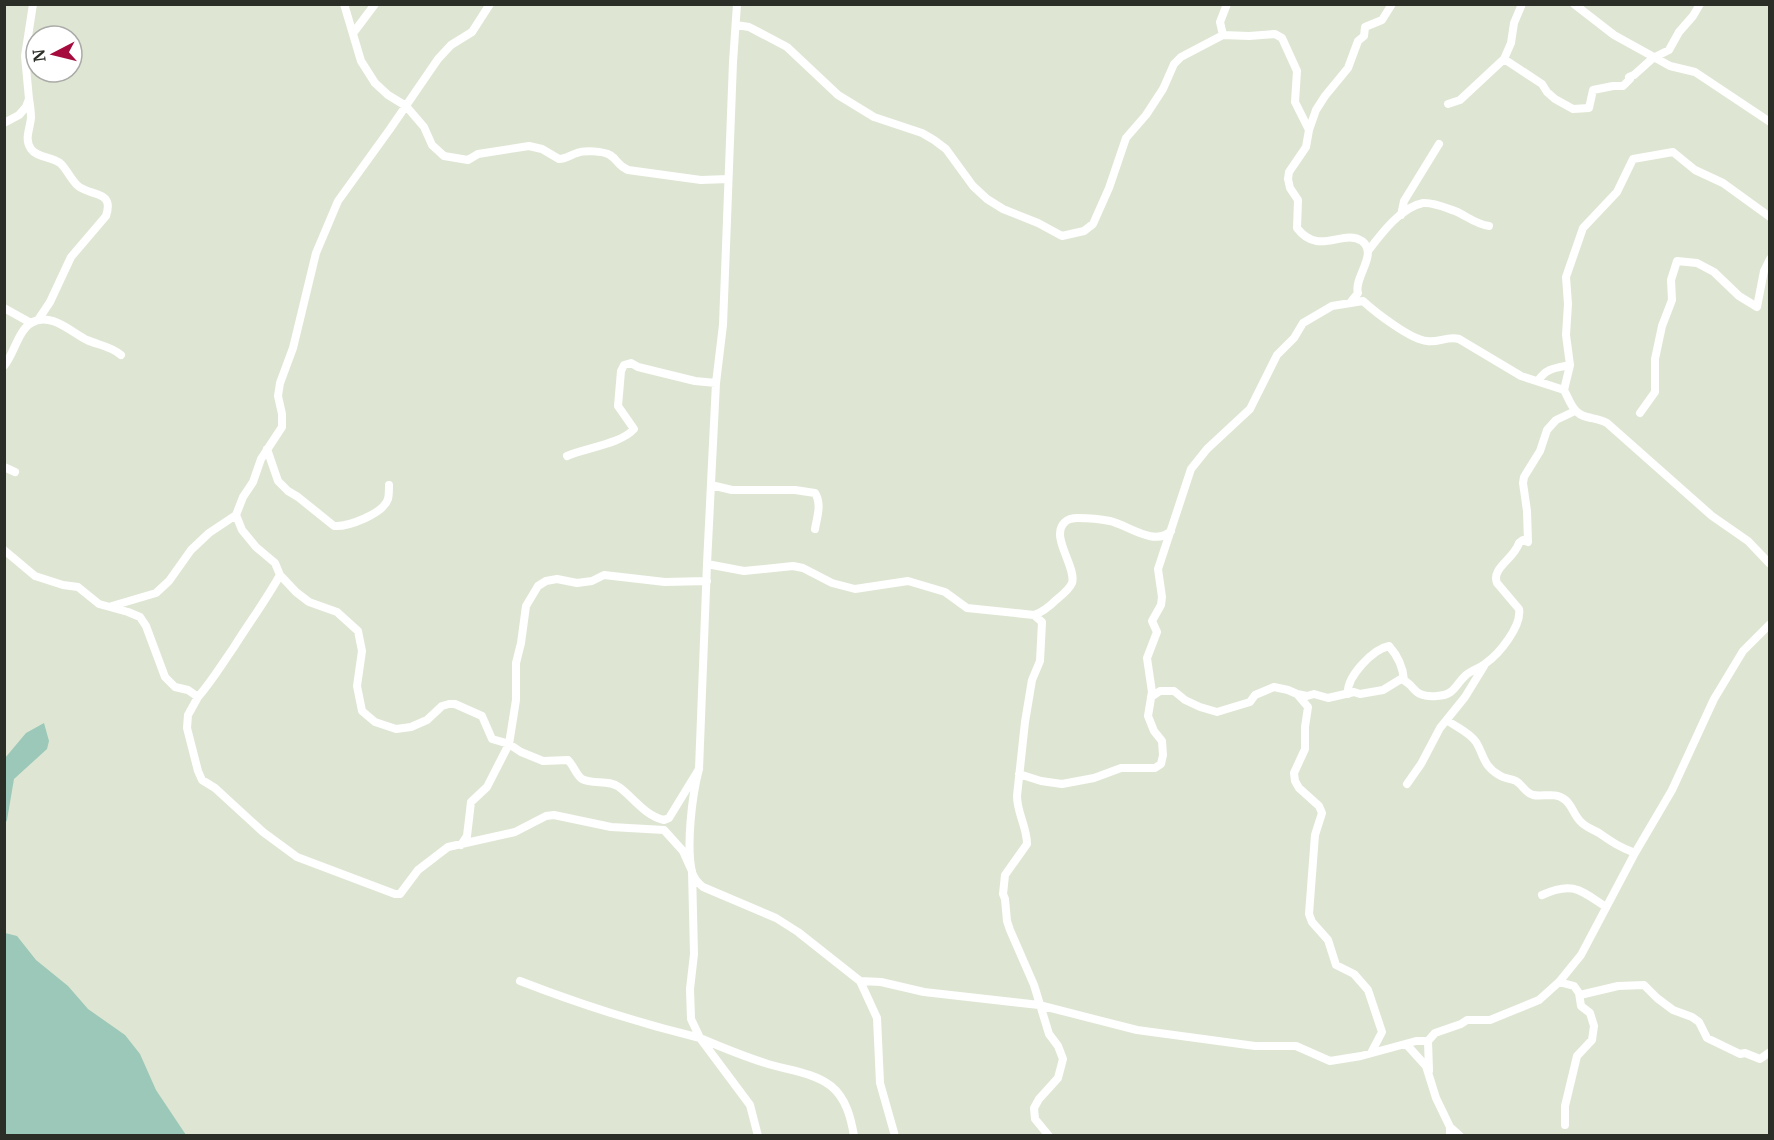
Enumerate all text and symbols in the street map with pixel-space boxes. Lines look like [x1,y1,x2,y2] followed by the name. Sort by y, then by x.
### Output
[24,24,84,84] north arrow
[28,48,50,63] text: N

